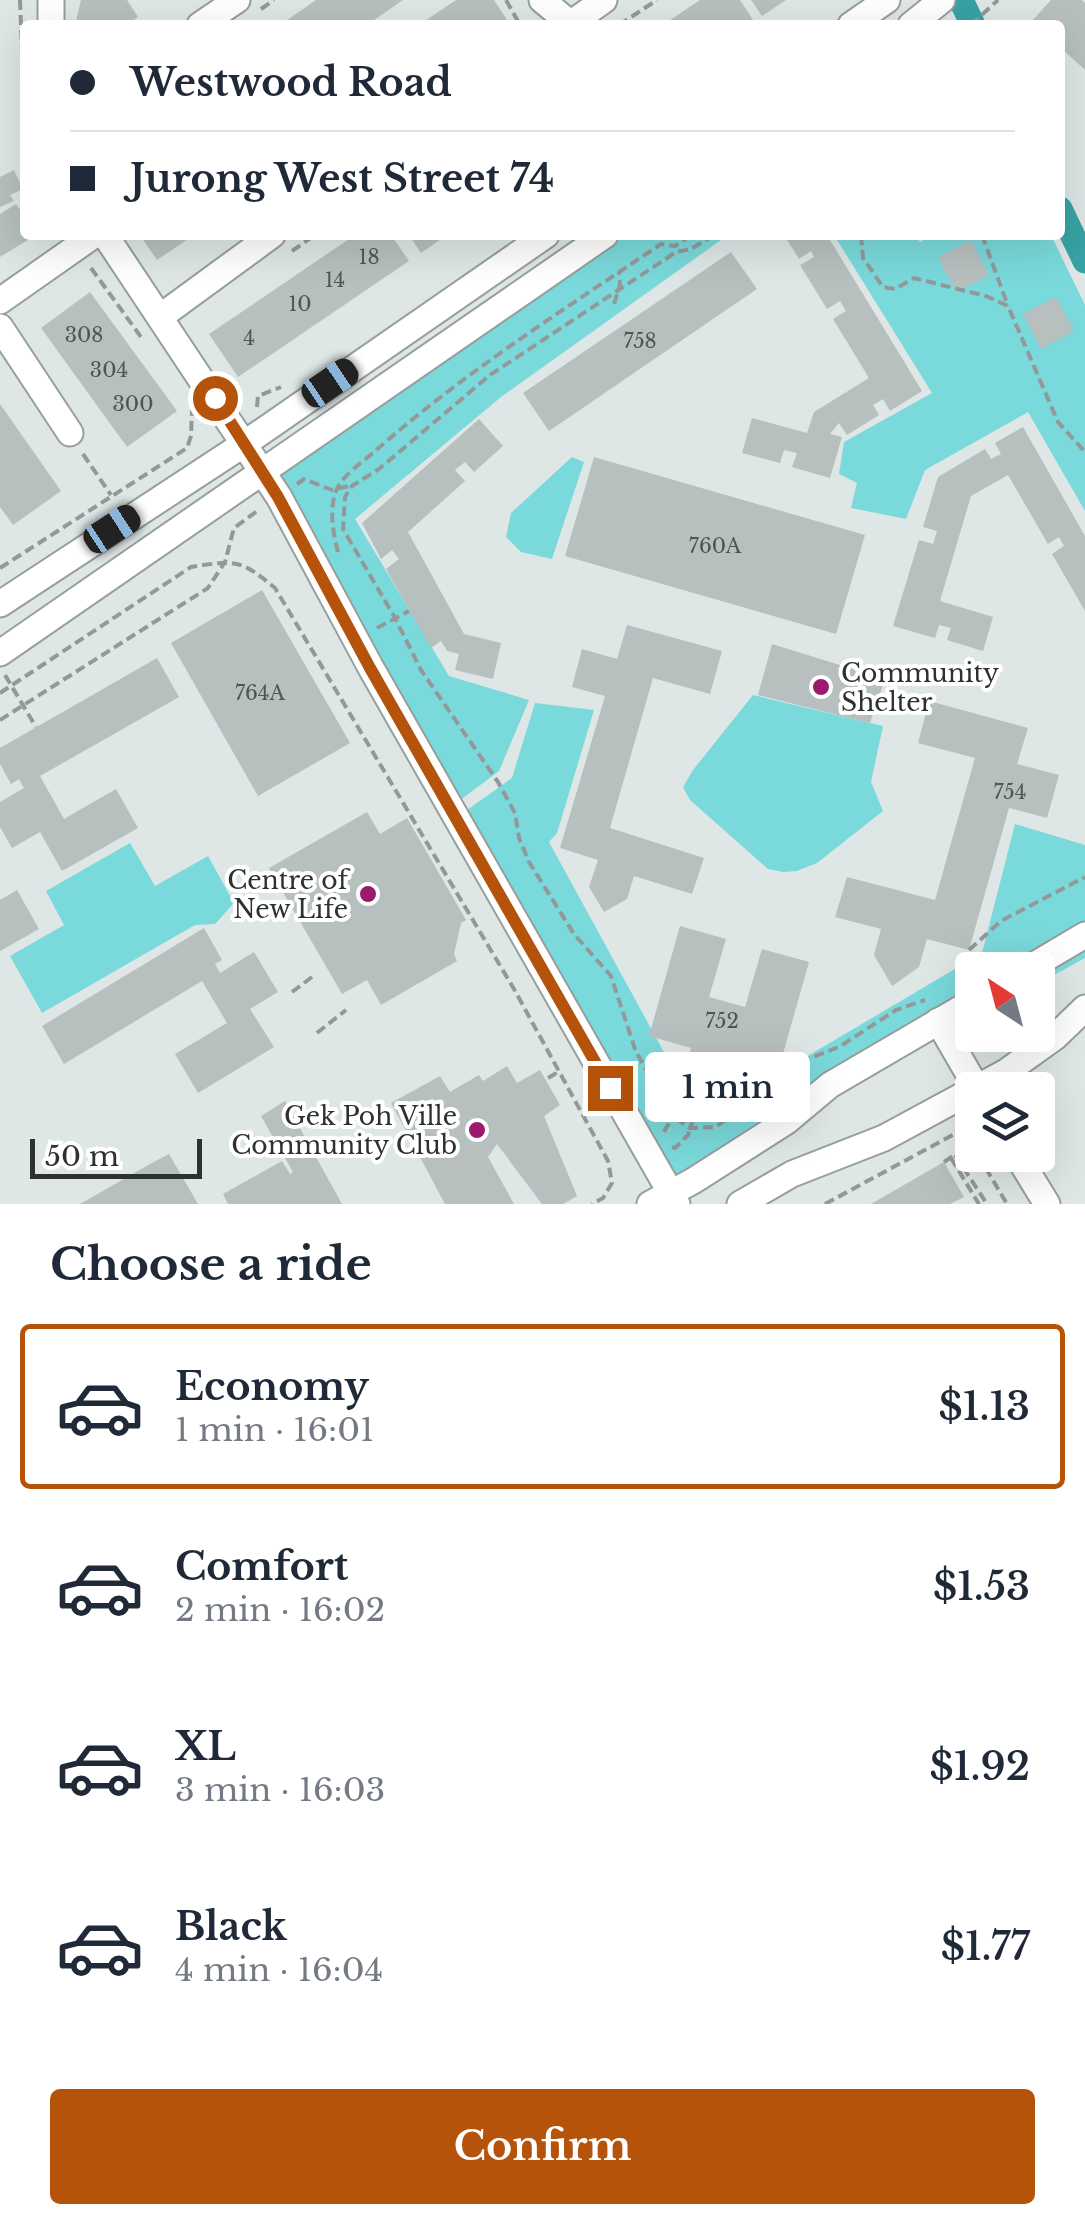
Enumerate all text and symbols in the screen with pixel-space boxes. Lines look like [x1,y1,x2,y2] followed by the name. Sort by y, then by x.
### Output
[130,59,452,106] text: Westwood Road
[130,155,554,202] text: Jurong West Street 74
[358,245,380,269] house number: 18
[325,268,345,292] house number: 14
[288,292,312,316] house number: 10
[65,323,103,347] house number: 308
[243,326,255,350] house number: 4
[623,329,657,353] house number: 758
[297,354,363,412] car
[90,358,128,382] house number: 304
[193,376,238,421] route start
[113,392,153,416] house number: 300
[79,500,145,558] car
[689,534,742,558] house number: 760A
[841,658,999,718] place label: Community Shelter
[810,676,832,698] marker: Community Shelter
[235,681,286,705] house number: 764A
[994,780,1026,804] house number: 754
[227,865,351,925] place label: Centre of New Life
[357,883,379,905] marker: Centre of New Life
[955,952,1055,1052] north arrow
[955,952,1055,1172] map controls
[705,1009,739,1033] house number: 752
[645,1053,810,1123] callout: 1 min
[588,1066,633,1111] route end
[681,1067,774,1107] text: 1 min
[955,1072,1055,1172] button: layers
[231,1101,457,1161] place label: Gek Poh Ville Community Club
[466,1119,488,1141] marker: Gek Poh Ville Community Club
[30,1134,202,1178] scale bar
[45,1139,119,1174] text: 50 m
[50,1236,372,1292] text: Choose a ride
[55,1362,145,1452] icon: car
[175,1363,369,1410] text: Economy
[939,1383,1030,1430] text: $1.13
[175,1410,374,1450] text: 1 min · 16:01
[55,1542,145,1632] icon: car
[175,1543,348,1590] text: Comfort
[933,1563,1030,1610] text: $1.53
[175,1590,385,1630] text: 2 min · 16:02
[55,1722,145,1812] icon: car
[175,1723,236,1770] text: XL
[930,1743,1030,1790] text: $1.92
[175,1770,385,1810] text: 3 min · 16:03
[55,1902,145,1992] icon: car
[175,1903,287,1950] text: Black
[941,1923,1030,1970] text: $1.77
[175,1950,383,1990] text: 4 min · 16:04
[50,2089,1035,2204] button: Confirm

